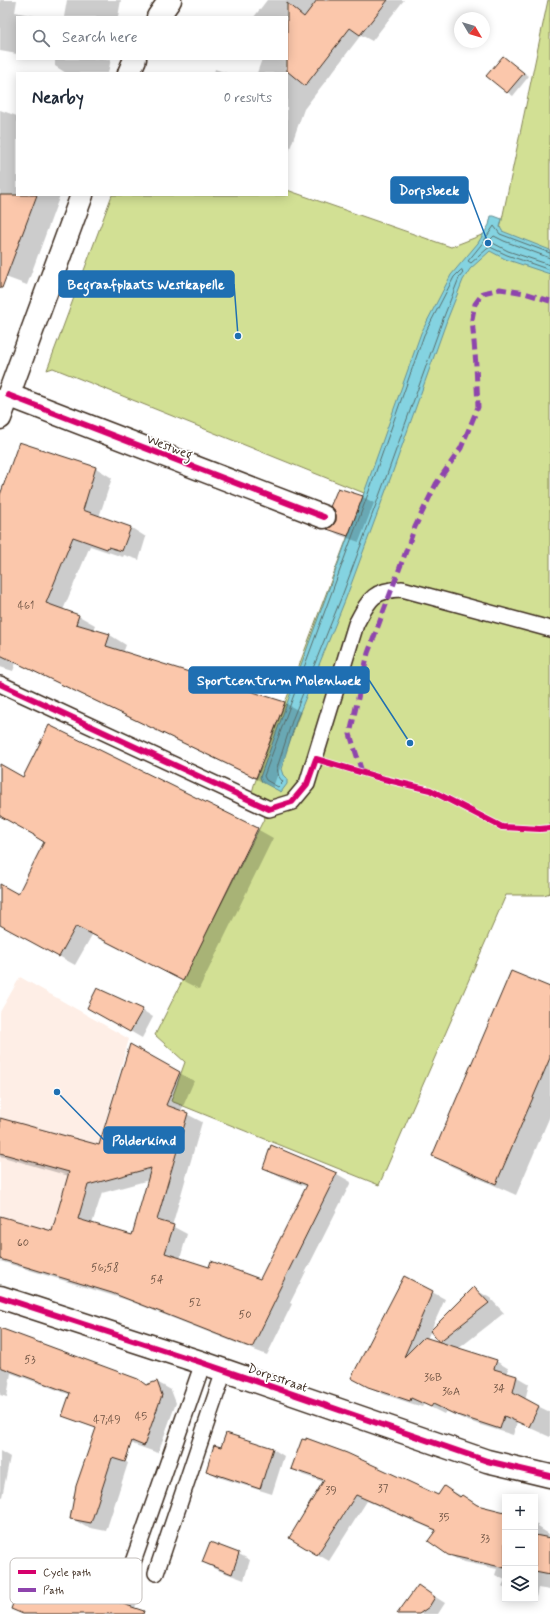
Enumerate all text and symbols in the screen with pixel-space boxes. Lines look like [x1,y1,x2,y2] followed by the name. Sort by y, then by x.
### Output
[454,12,490,48] north arrow
[16,16,288,60] search box
[30,27,52,49] icon: search
[62,28,138,48] text: Search here
[32,87,84,109] text: Nearby
[224,90,272,107] text: 0 results
[391,177,468,203] callout: Dorpsbeek
[399,182,459,200] text: Dorpsbeek
[59,271,234,297] callout: Begraafplaats Westkapelle
[67,276,225,297] text: Begraafplaats Westkapelle
[143,431,195,466] street label: Westweg
[18,599,34,613] house number: 461
[189,667,369,693] callout: Sportcentrum Molenhoek
[197,672,361,690] text: Sportcentrum Molenhoek
[104,1127,184,1153] callout: Polderkind
[112,1132,176,1150] text: Polderkind
[17,1236,29,1250] house number: 60
[91,1261,119,1275] house number: 56;58
[150,1273,164,1287] house number: 54
[189,1296,201,1310] house number: 52
[239,1308,251,1322] house number: 50
[24,1353,36,1367] house number: 53
[245,1360,310,1397] street label: Dorpsstraat
[424,1371,442,1385] house number: 36B
[493,1382,505,1396] house number: 34
[442,1385,460,1399] house number: 36A
[135,1410,147,1424] house number: 45
[93,1413,121,1427] house number: 47;49
[378,1482,389,1496] house number: 37
[325,1484,337,1498] house number: 39
[502,1494,538,1602] map controls
[502,1494,538,1530] button: +
[439,1511,450,1525] house number: 35
[502,1530,538,1566] button: −
[480,1532,490,1546] house number: 33
[10,1558,142,1604] legend
[43,1566,91,1580] text: Cycle path
[502,1566,538,1602] button: layers
[43,1584,64,1598] text: Path

